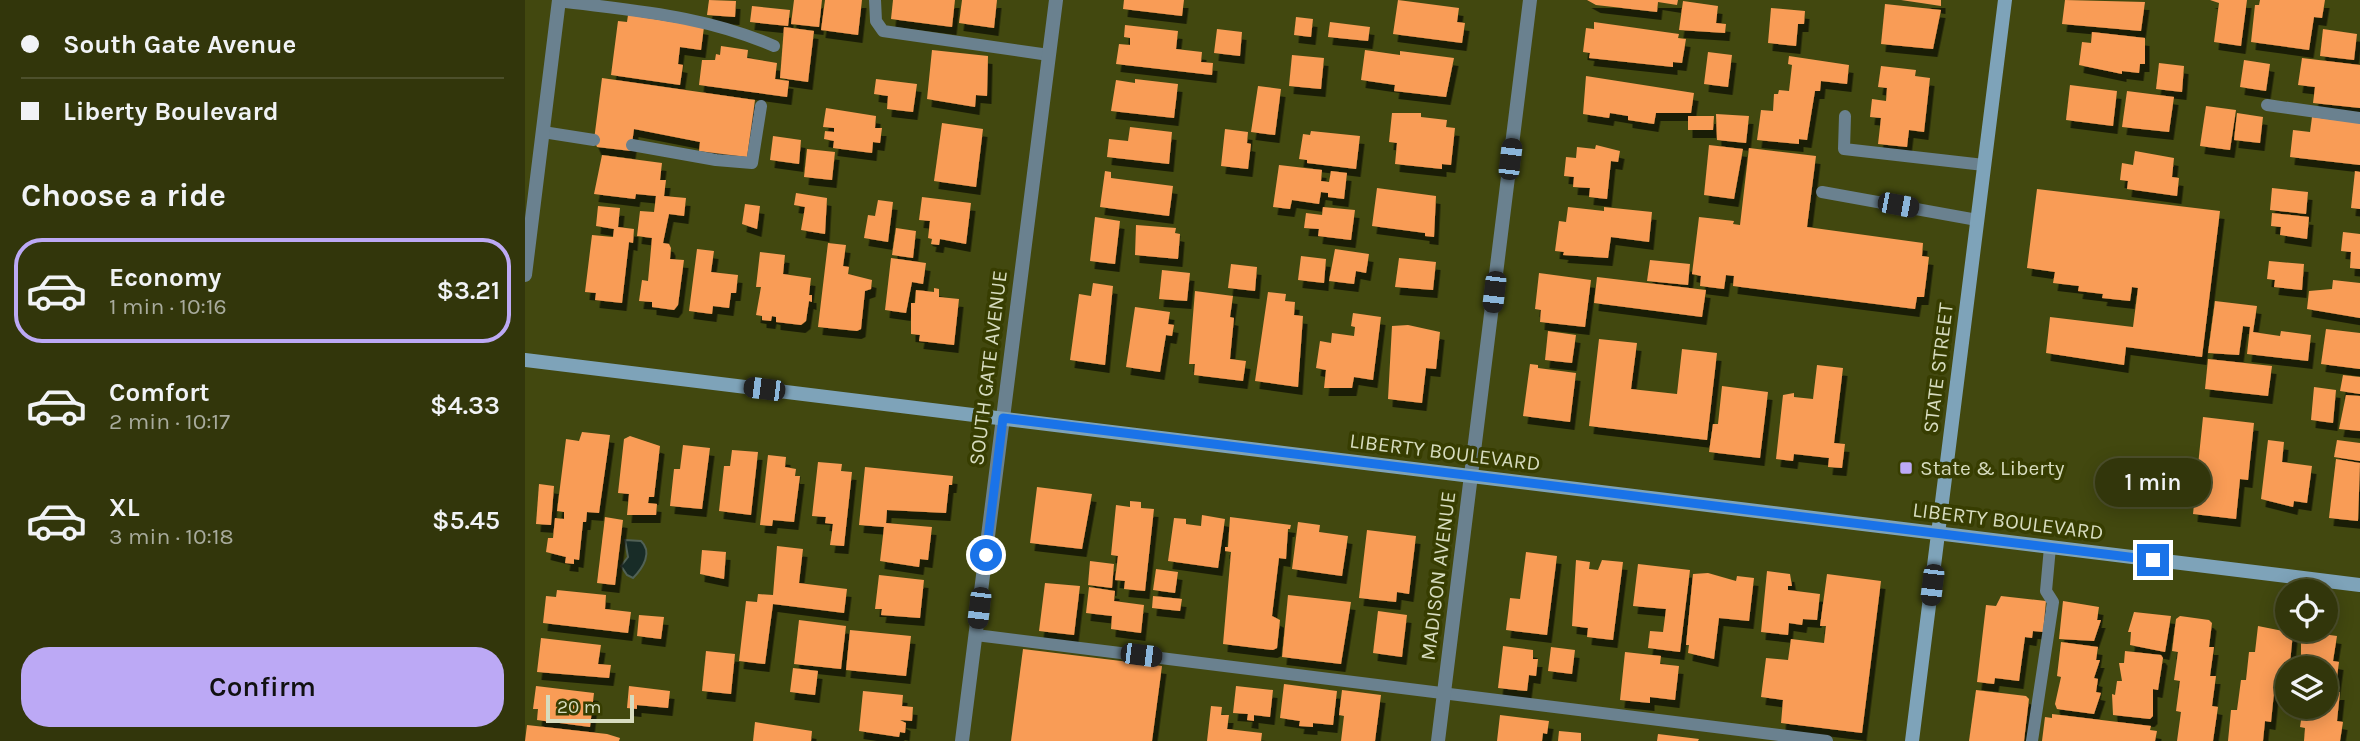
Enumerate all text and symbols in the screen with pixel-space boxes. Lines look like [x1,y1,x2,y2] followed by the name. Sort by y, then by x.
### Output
[63,29,296,60] text: South Gate Avenue
[63,96,279,127] text: Liberty Boulevard
[1498,137,1523,181] car
[21,177,226,214] text: Choose a ride
[1876,191,1921,219] car
[25,259,88,322] icon: car
[109,262,221,293] text: Economy
[964,269,1012,467] street label: SOUTH GATE AVENUE
[1482,270,1507,314] car
[437,275,500,306] text: $3.21
[109,293,227,320] text: 1 min · 10:16
[1918,301,1958,434] street label: STATE STREET
[25,374,88,437] icon: car
[742,376,787,402] car
[109,377,210,408] text: Comfort
[430,390,500,421] text: $4.33
[109,408,230,435] text: 2 min · 10:17
[1348,428,1542,476] street label: LIBERTY BOULEVARD
[1920,456,2065,480] place label: State & Liberty
[2095,458,2211,508] callout: 1 min
[1898,460,1914,476] marker: State & Liberty
[2124,469,2182,496] text: 1 min
[25,489,88,552] icon: car
[1416,490,1460,662] street label: MADISON AVENUE
[109,492,140,523] text: XL
[1911,497,2105,545] street label: LIBERTY BOULEVARD
[432,505,500,536] text: $5.45
[109,523,234,550] text: 3 min · 10:18
[970,539,1002,571] route start
[2137,544,2169,576] route end
[1920,563,1945,607] car
[2275,579,2338,719] map controls
[2275,579,2338,642] button: locate
[967,586,992,630] car
[1119,642,1164,668] car
[21,647,504,727] button: Confirm
[2275,656,2338,719] button: layers
[546,692,633,724] scale bar
[557,696,602,718] text: 20 m

